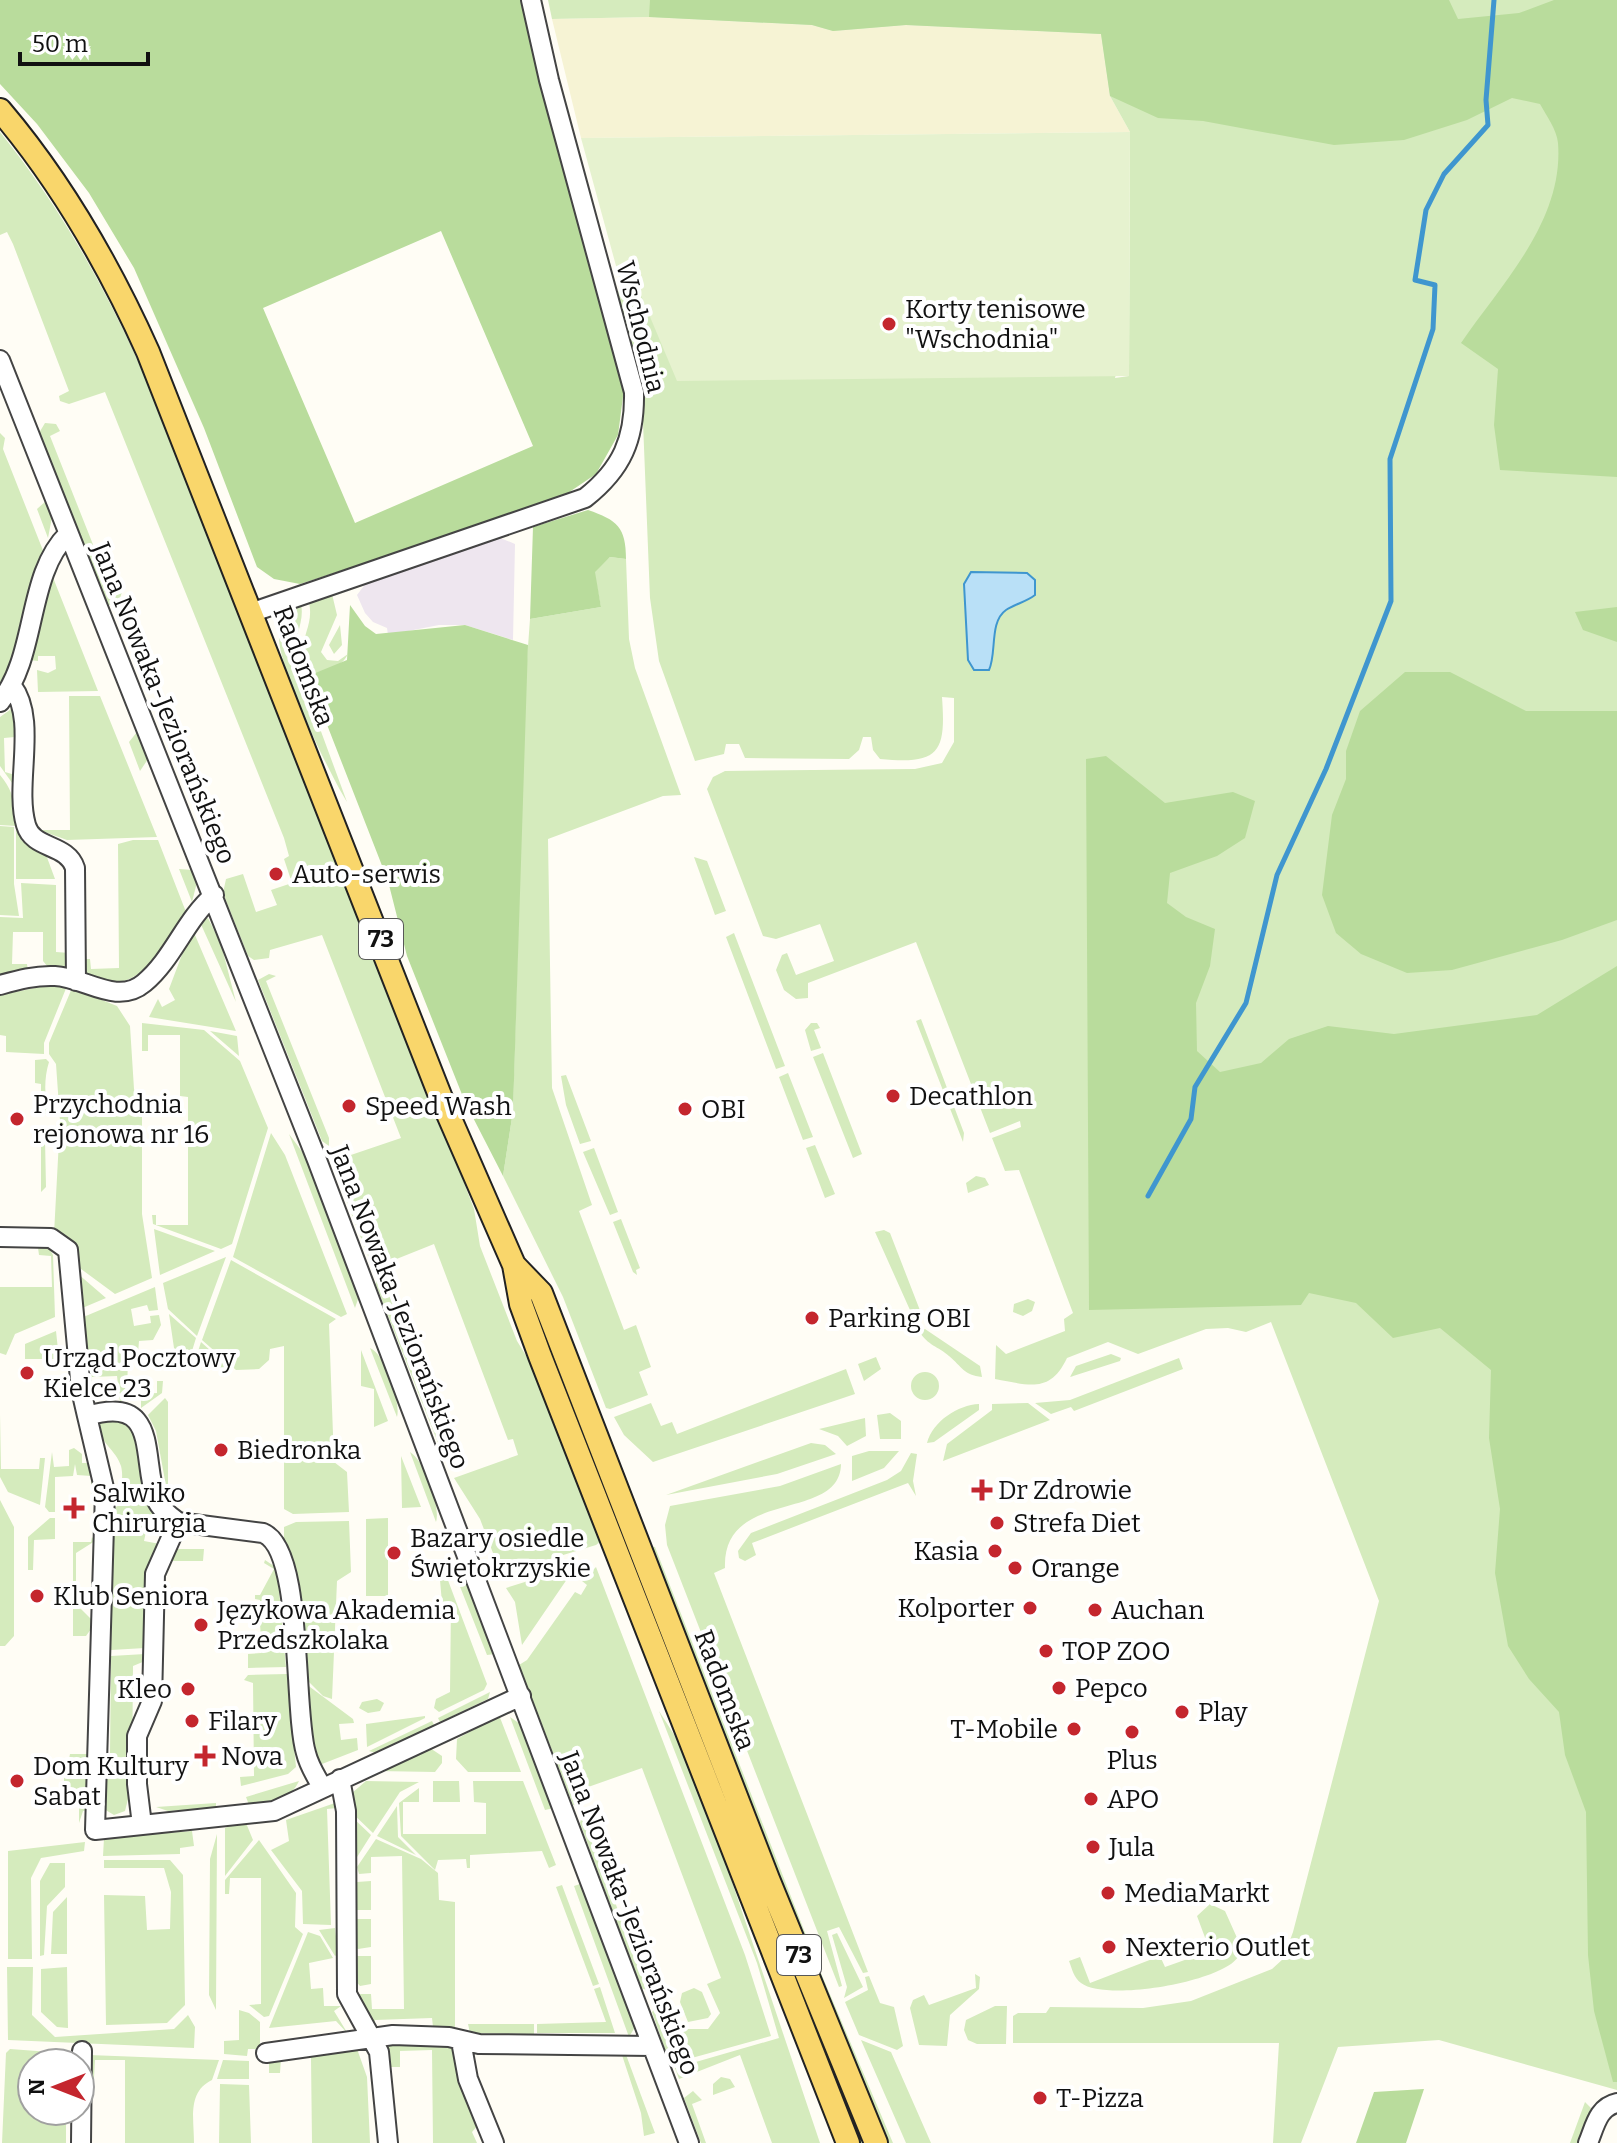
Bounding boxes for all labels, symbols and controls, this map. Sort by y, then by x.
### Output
scale bar [20,16,148,66]
text: 50 m [32,30,88,58]
street label: Wschodnia [609,258,672,396]
place label: Korty tenisowe "Wschodnia" [905,294,1086,355]
marker: Korty tenisowe "Wschodnia" [880,315,898,333]
street label: Jana Nowaka-Jeziorańskiego [84,537,242,869]
street label: Radomska [266,601,341,731]
place label: Auto-serwis [292,859,441,890]
marker: Auto-serwis [267,865,285,883]
road number: 73 [359,919,403,959]
place label: Decathlon [909,1081,1034,1112]
marker: Decathlon [884,1087,902,1105]
place label: Przychodnia rejonowa nr 16 [33,1089,209,1150]
place label: Speed Wash [365,1091,512,1122]
place label: OBI [701,1094,746,1125]
marker: Speed Wash [340,1097,358,1115]
marker: OBI [676,1100,694,1118]
marker: Przychodnia rejonowa nr 16 [8,1110,26,1128]
street label: Jana Nowaka-Jeziorańskiego [323,1140,476,1473]
place label: Parking OBI [828,1303,971,1334]
marker: Parking OBI [803,1309,821,1327]
place label: Urząd Pocztowy Kielce 23 [43,1343,236,1404]
marker: Urząd Pocztowy Kielce 23 [18,1364,36,1382]
place label: Biedronka [237,1435,361,1466]
marker: Biedronka [212,1441,230,1459]
place label: Dr Zdrowie [998,1475,1132,1506]
place label: Salwiko Chirurgia [92,1478,206,1539]
marker: Dr Zdrowie [973,1481,991,1499]
marker: Salwiko Chirurgia [63,1497,85,1519]
place label: Strefa Diet [1013,1508,1141,1539]
marker: Strefa Diet [988,1514,1006,1532]
place label: Bazary osiedle Świętokrzyskie [410,1523,591,1584]
place label: Kasia [913,1536,979,1567]
marker: Kasia [986,1542,1004,1560]
marker: Bazary osiedle Świętokrzyskie [385,1544,403,1562]
place label: Orange [1031,1553,1120,1584]
marker: Orange [1006,1559,1024,1577]
place label: Klub Seniora [53,1581,209,1612]
marker: Klub Seniora [28,1587,46,1605]
place label: Kolporter [898,1593,1015,1624]
place label: Językowa Akademia Przedszkolaka [216,1595,456,1656]
place label: Auchan [1111,1595,1205,1626]
marker: Kolporter [1021,1599,1039,1617]
marker: Auchan [1086,1601,1104,1619]
marker: Językowa Akademia Przedszkolaka [192,1616,210,1634]
street label: Radomska [687,1625,762,1755]
place label: TOP ZOO [1062,1636,1171,1667]
marker: TOP ZOO [1037,1642,1055,1660]
place label: Pepco [1075,1673,1148,1704]
place label: Kleo [117,1674,172,1705]
marker: Pepco [1050,1679,1068,1697]
marker: Kleo [179,1680,197,1698]
place label: Play [1198,1697,1248,1728]
marker: Play [1173,1703,1191,1721]
place label: Filary [208,1706,277,1737]
marker: Filary [183,1712,201,1730]
place label: T-Mobile [950,1714,1058,1745]
marker: T-Mobile [1065,1720,1083,1738]
marker: Plus [1123,1723,1141,1741]
place label: Nova [221,1741,283,1772]
place label: Plus [1106,1745,1158,1776]
street label: Jana Nowaka-Jeziorańskiego [553,1746,706,2079]
marker: Nova [196,1747,214,1765]
place label: Dom Kultury Sabat [33,1751,189,1812]
marker: Dom Kultury Sabat [8,1772,26,1790]
place label: APO [1107,1784,1159,1815]
marker: APO [1082,1790,1100,1808]
place label: Jula [1108,1832,1155,1863]
marker: Jula [1084,1838,1102,1856]
place label: MediaMarkt [1124,1878,1270,1909]
marker: MediaMarkt [1099,1884,1117,1902]
place label: Nexterio Outlet [1125,1932,1311,1963]
road number: 73 [777,1935,821,1975]
marker: Nexterio Outlet [1100,1938,1118,1956]
north arrow [16,2047,96,2127]
text: N [23,2078,50,2095]
place label: T-Pizza [1056,2083,1144,2114]
marker: T-Pizza [1031,2089,1049,2107]

